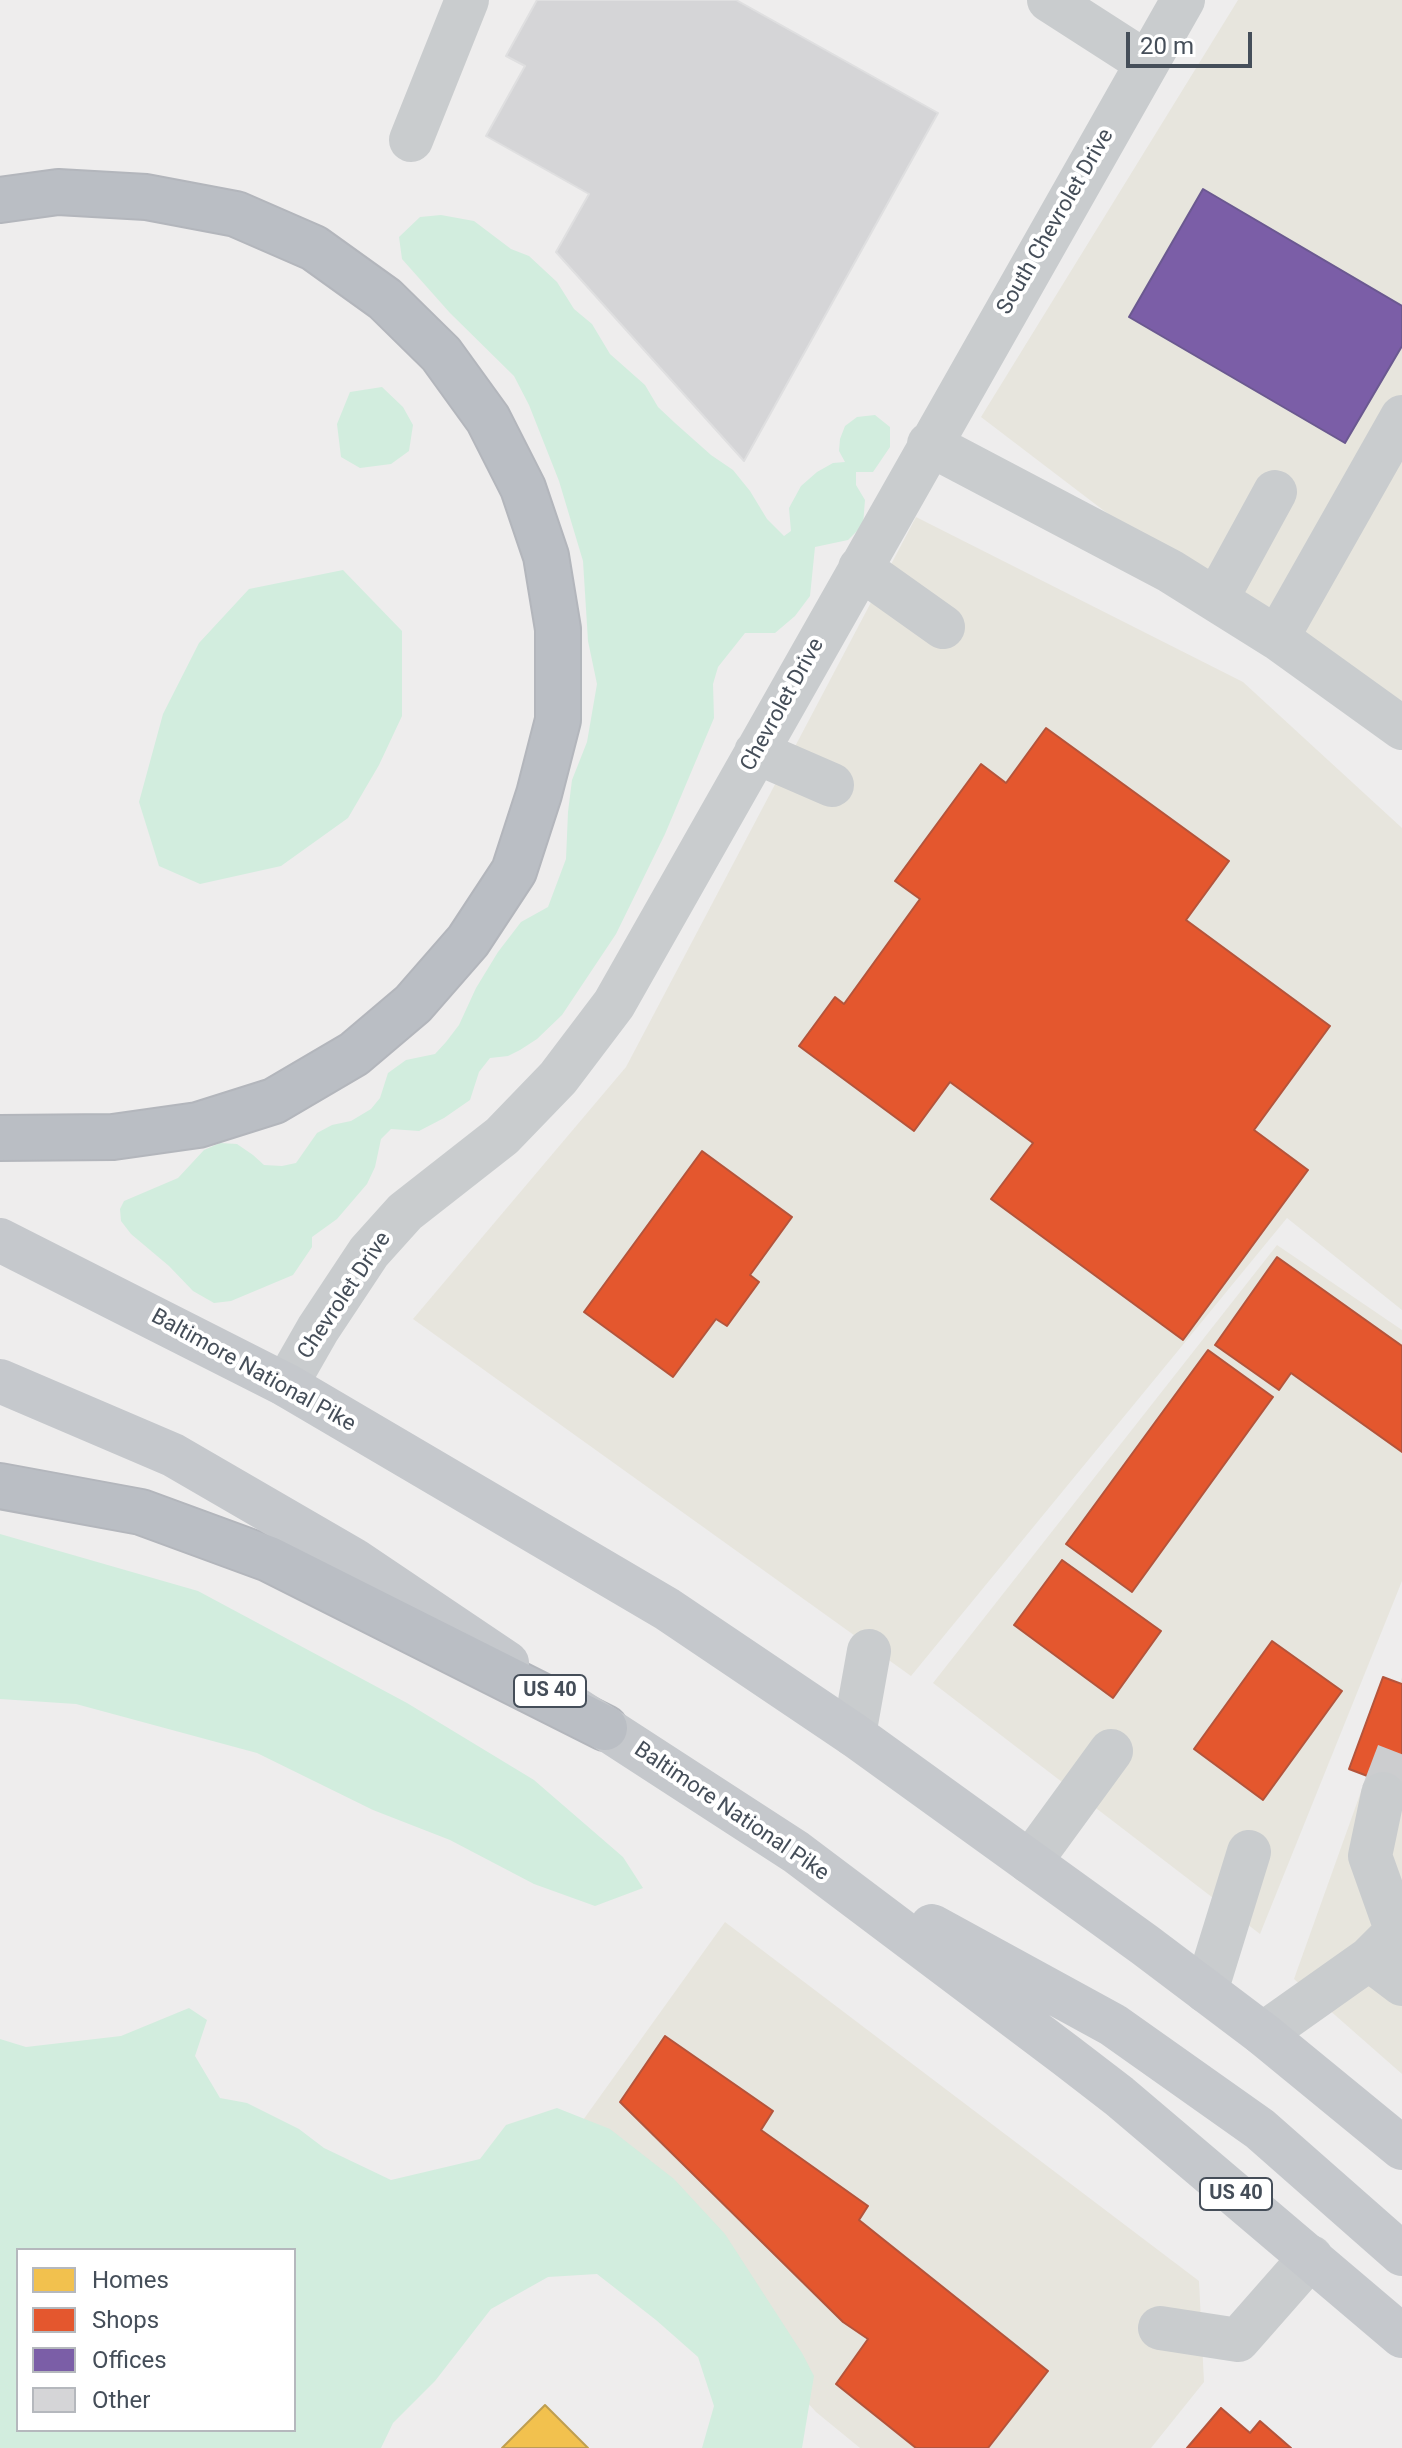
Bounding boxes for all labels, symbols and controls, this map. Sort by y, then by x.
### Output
scale bar [1130,16,1256,66]
text: 20 m [1140,32,1194,60]
street label: South Chevrolet Drive [992,124,1120,320]
street label: Chevrolet Drive [736,634,830,776]
street label: Chevrolet Drive [293,1227,397,1365]
street label: Baltimore National Pike [146,1304,360,1438]
road number: US 40 [514,1675,586,1707]
street label: Baltimore National Pike [629,1737,833,1887]
road number: US 40 [1200,2178,1272,2210]
legend [16,2248,296,2432]
text: Homes [92,2266,169,2294]
text: Shops [92,2306,159,2334]
text: Offices [92,2346,167,2374]
text: Other [92,2386,150,2414]

